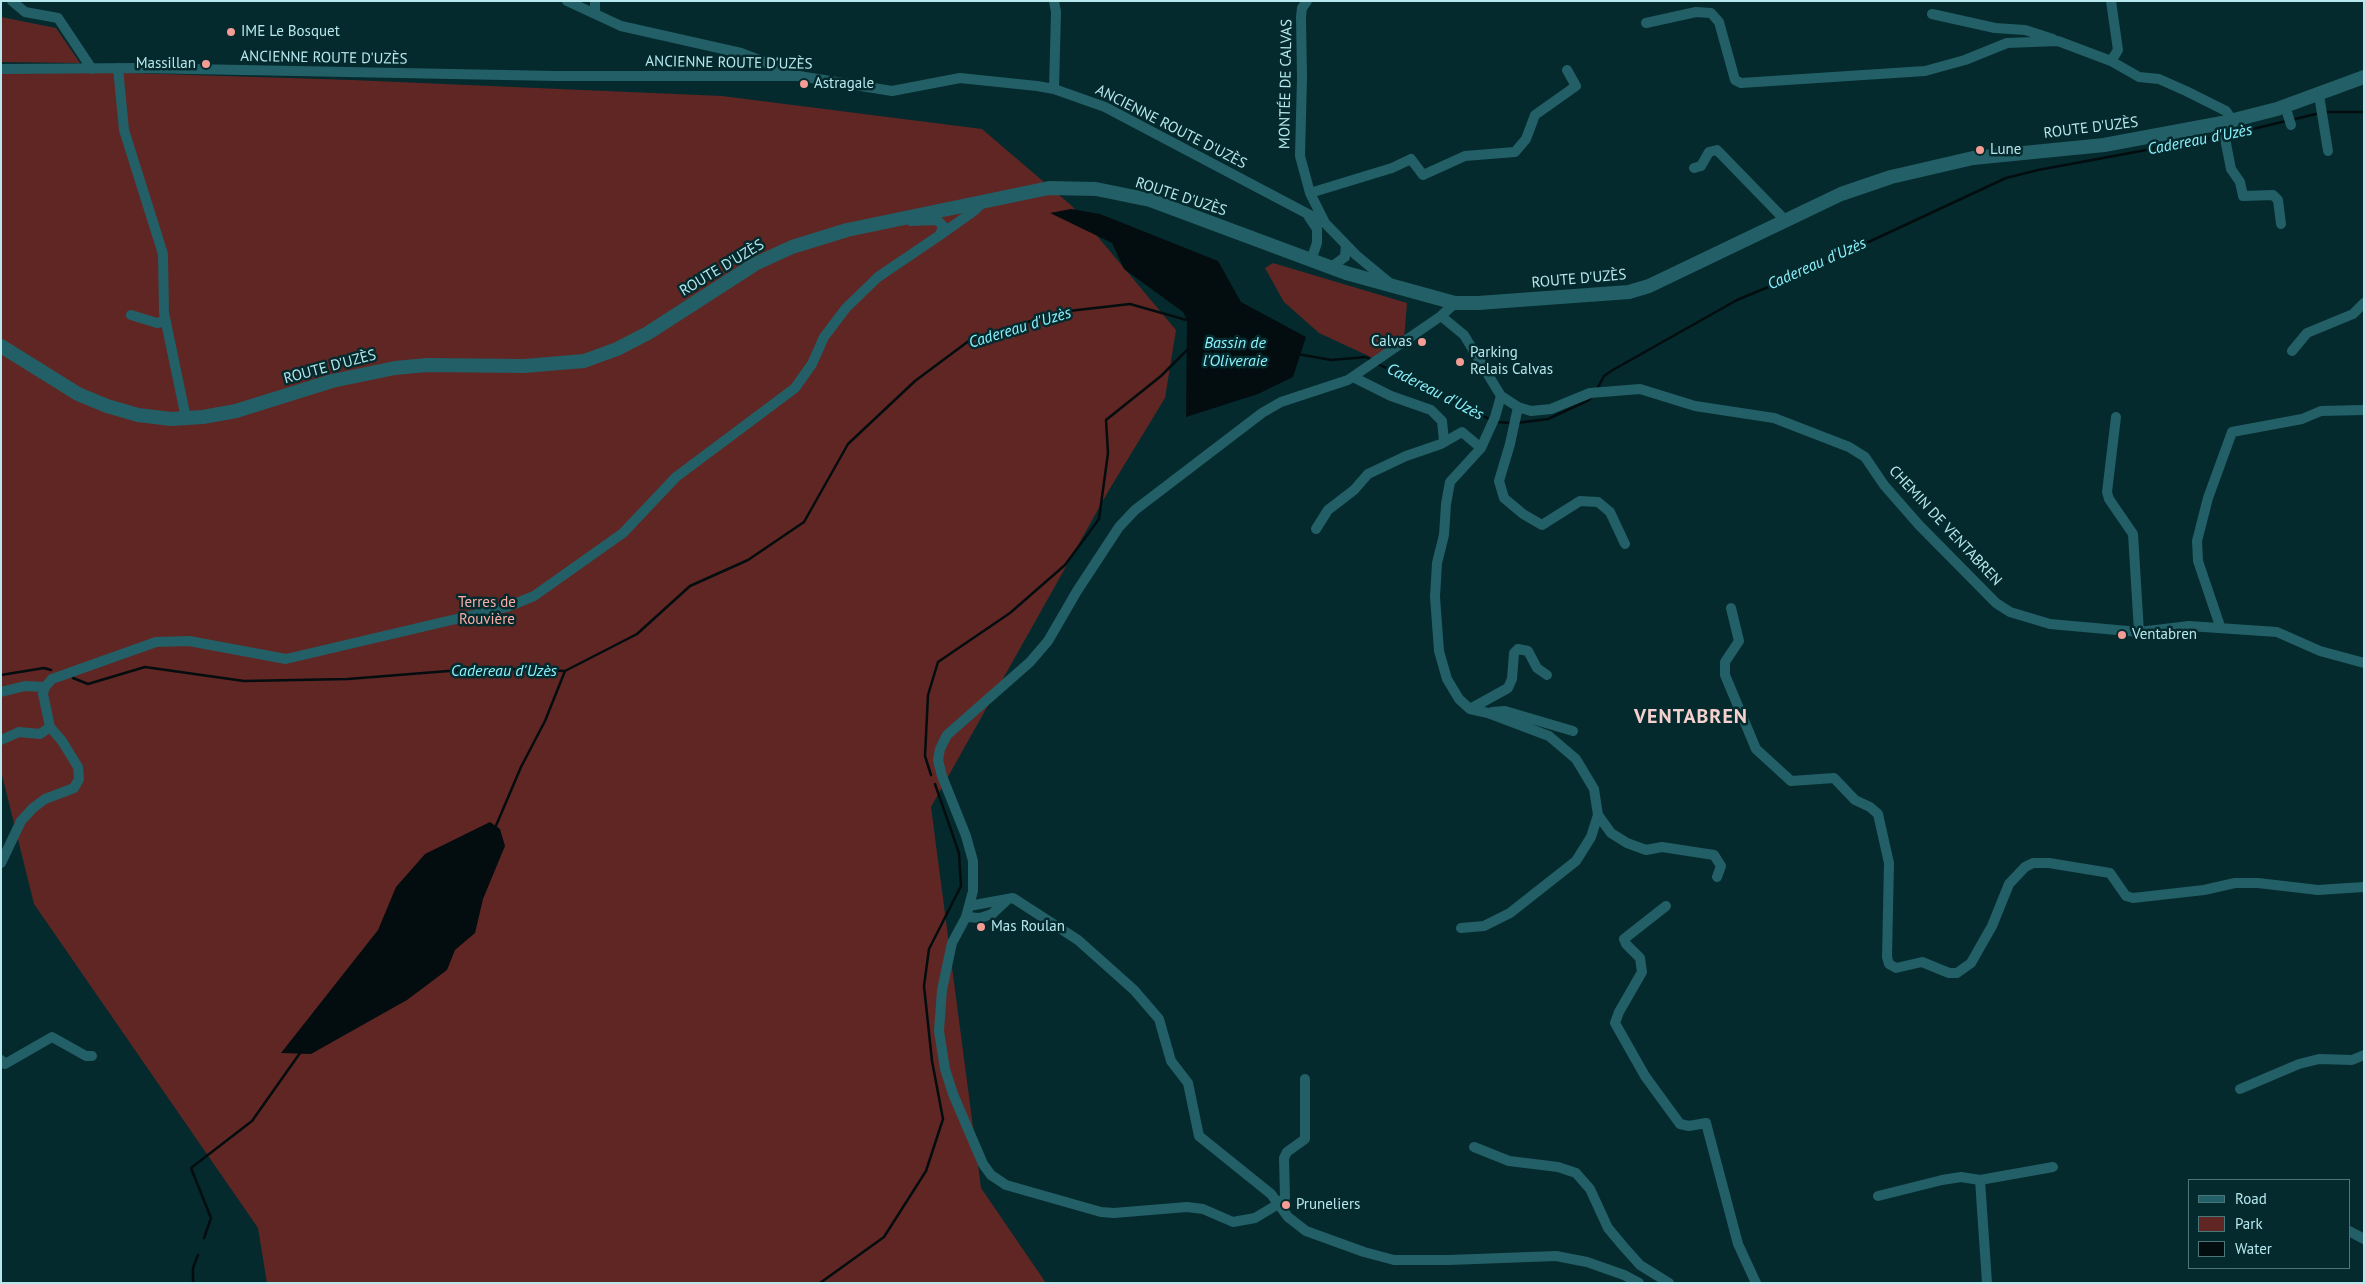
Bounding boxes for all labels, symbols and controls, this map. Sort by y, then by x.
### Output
street label: MONTÉE DE CALVAS [1276,19,1296,149]
place label: IME Le Bosquet [241,23,340,41]
marker: IME Le Bosquet [225,26,237,38]
street label: ANCIENNE ROUTE D'UZÈS [240,48,408,68]
street label: ANCIENNE ROUTE D'UZÈS [645,53,813,73]
place label: Massillan [136,55,196,73]
marker: Massillan [200,58,212,70]
place label: Astragale [814,75,874,93]
marker: Astragale [798,78,810,90]
street label: ANCIENNE ROUTE D'UZÈS [1092,81,1250,173]
street label: ROUTE D'UZÈS [2043,113,2139,143]
water label: Cadereau d'Uzès [2146,120,2254,160]
place label: Lune [1990,141,2021,159]
marker: Lune [1974,144,1986,156]
street label: ROUTE D'UZÈS [1133,174,1229,220]
water label: Cadereau d'Uzès [1765,234,1869,294]
street label: ROUTE D'UZÈS [677,236,767,300]
street label: ROUTE D'UZÈS [1531,266,1627,292]
water label: Cadereau d'Uzès [967,303,1073,353]
water label: Bassin de l'Oliveraie [1203,333,1267,371]
place label: Calvas [1371,333,1412,351]
marker: Calvas [1416,336,1428,348]
place label: Parking Relais Calvas [1470,344,1553,379]
street label: ROUTE D'UZÈS [282,346,378,388]
marker: Parking Relais Calvas [1454,356,1466,368]
water label: Cadereau d'Uzès [1383,359,1487,425]
street label: CHEMIN DE VENTABREN [1885,462,2005,590]
park label: Terres de Rouvière [458,594,516,629]
place label: Ventabren [2132,626,2197,644]
marker: Ventabren [2116,629,2128,641]
water label: Cadereau d'Uzès [451,661,557,681]
district label: VENTABREN [1633,705,1749,729]
place label: Mas Roulan [991,918,1065,936]
marker: Mas Roulan [975,921,987,933]
legend [2188,1179,2350,1269]
text: Road [2235,1189,2267,1208]
place label: Pruneliers [1296,1196,1360,1214]
marker: Pruneliers [1280,1199,1292,1211]
text: Park [2235,1214,2263,1233]
text: Water [2235,1239,2272,1258]

